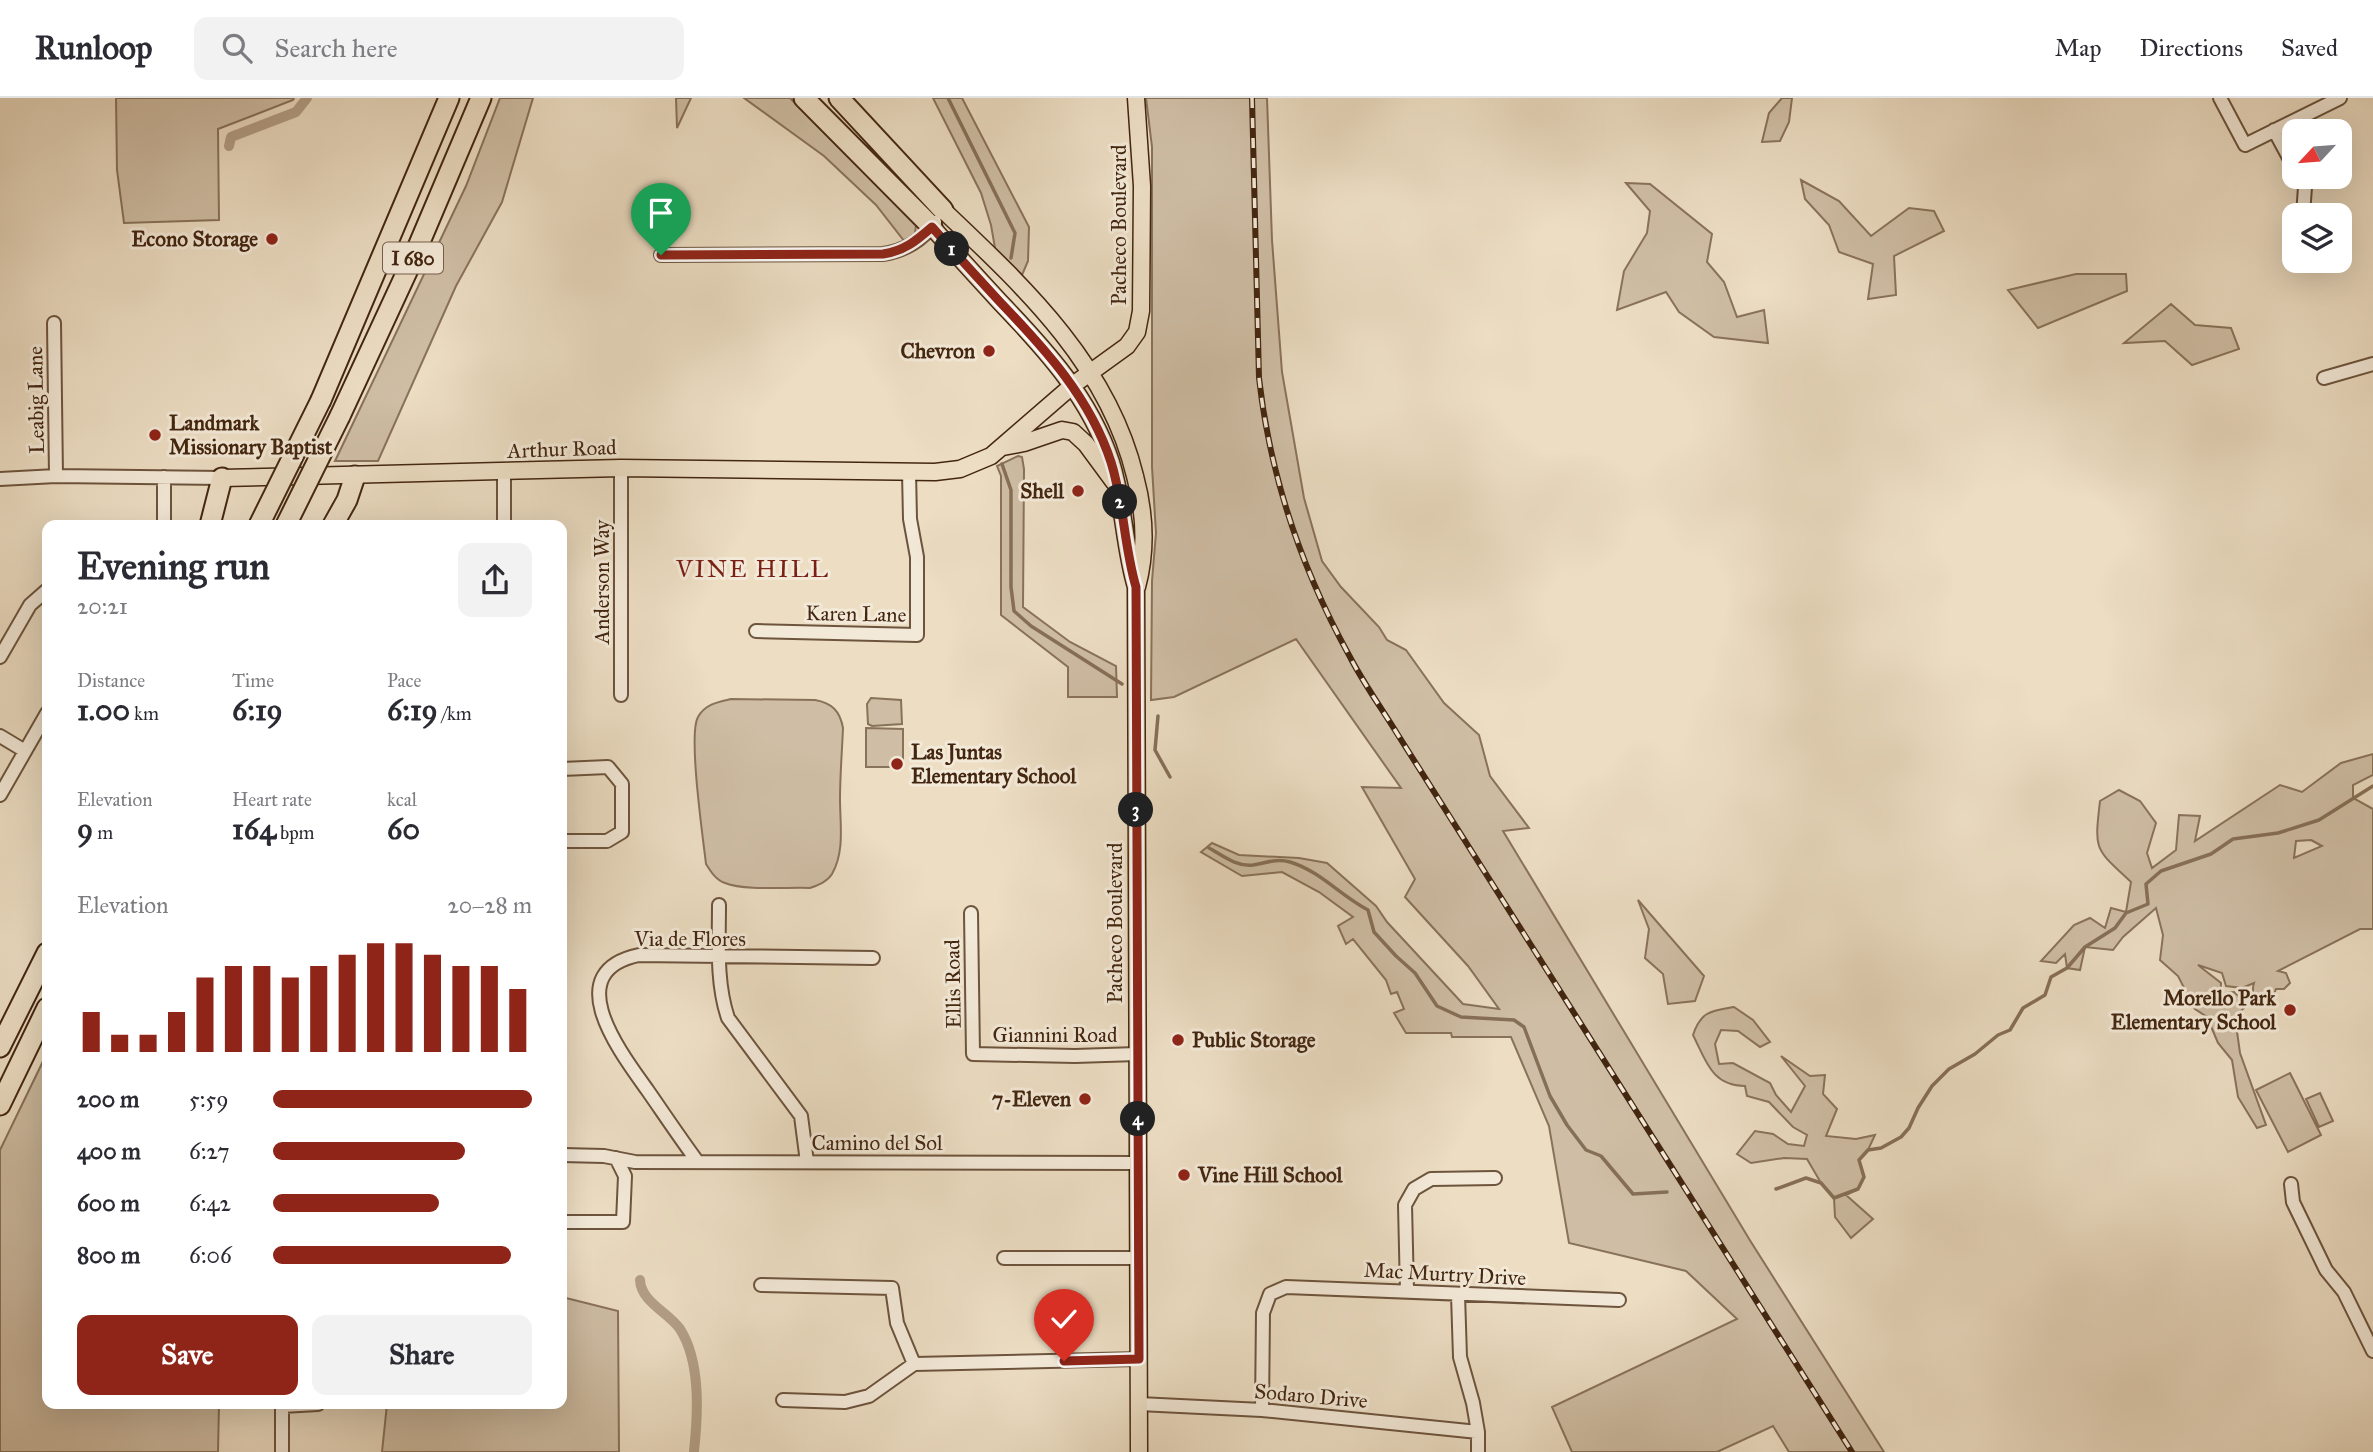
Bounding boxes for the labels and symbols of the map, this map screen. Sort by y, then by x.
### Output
north arrow [2282,119,2352,189]
street label: Pacheco Boulevard [1106,144,1132,306]
pin [631,183,691,255]
place label: Econo Storage [131,226,258,252]
marker: Econo Storage [264,231,280,247]
pin: 1 [934,232,970,266]
road number: I 680 [383,242,443,274]
place label: Chevron [900,338,976,364]
marker: Chevron [981,343,997,359]
street label: Leabig Lane [22,346,50,454]
place label: Landmark Missionary Baptist [169,410,333,460]
marker: Landmark Missionary Baptist [147,427,163,443]
street label: Arthur Road [506,434,618,464]
place label: Shell [1020,478,1065,504]
marker: Shell [1070,483,1086,499]
pin: 2 [1102,484,1138,520]
street label: Anderson Way [589,519,615,645]
district label: VINE HILL [675,554,830,584]
street label: Karen Lane [805,600,907,628]
place label: Las Juntas Elementary School [911,739,1077,789]
marker: Las Juntas Elementary School [889,756,905,772]
pin: 3 [1118,792,1154,828]
street label: Pacheco Boulevard [1102,842,1128,1004]
street label: Via de Flores [633,926,746,952]
street label: Ellis Road [939,939,967,1029]
place label: Morello Park Elementary School [2111,985,2277,1035]
marker: Morello Park Elementary School [2282,1002,2298,1018]
street label: Giannini Road [993,1022,1118,1048]
place label: Public Storage [1192,1027,1316,1053]
marker: Public Storage [1170,1032,1186,1048]
place label: 7-Eleven [992,1086,1072,1112]
marker: 7-Eleven [1077,1091,1093,1107]
pin: 4 [1120,1102,1156,1136]
street label: Camino del Sol [811,1130,943,1156]
place label: Vine Hill School [1197,1162,1344,1188]
marker: Vine Hill School [1176,1167,1192,1183]
street label: Mac Murtry Drive [1363,1257,1527,1291]
pin [1034,1289,1094,1361]
street label: Sodaro Drive [1253,1378,1369,1414]

